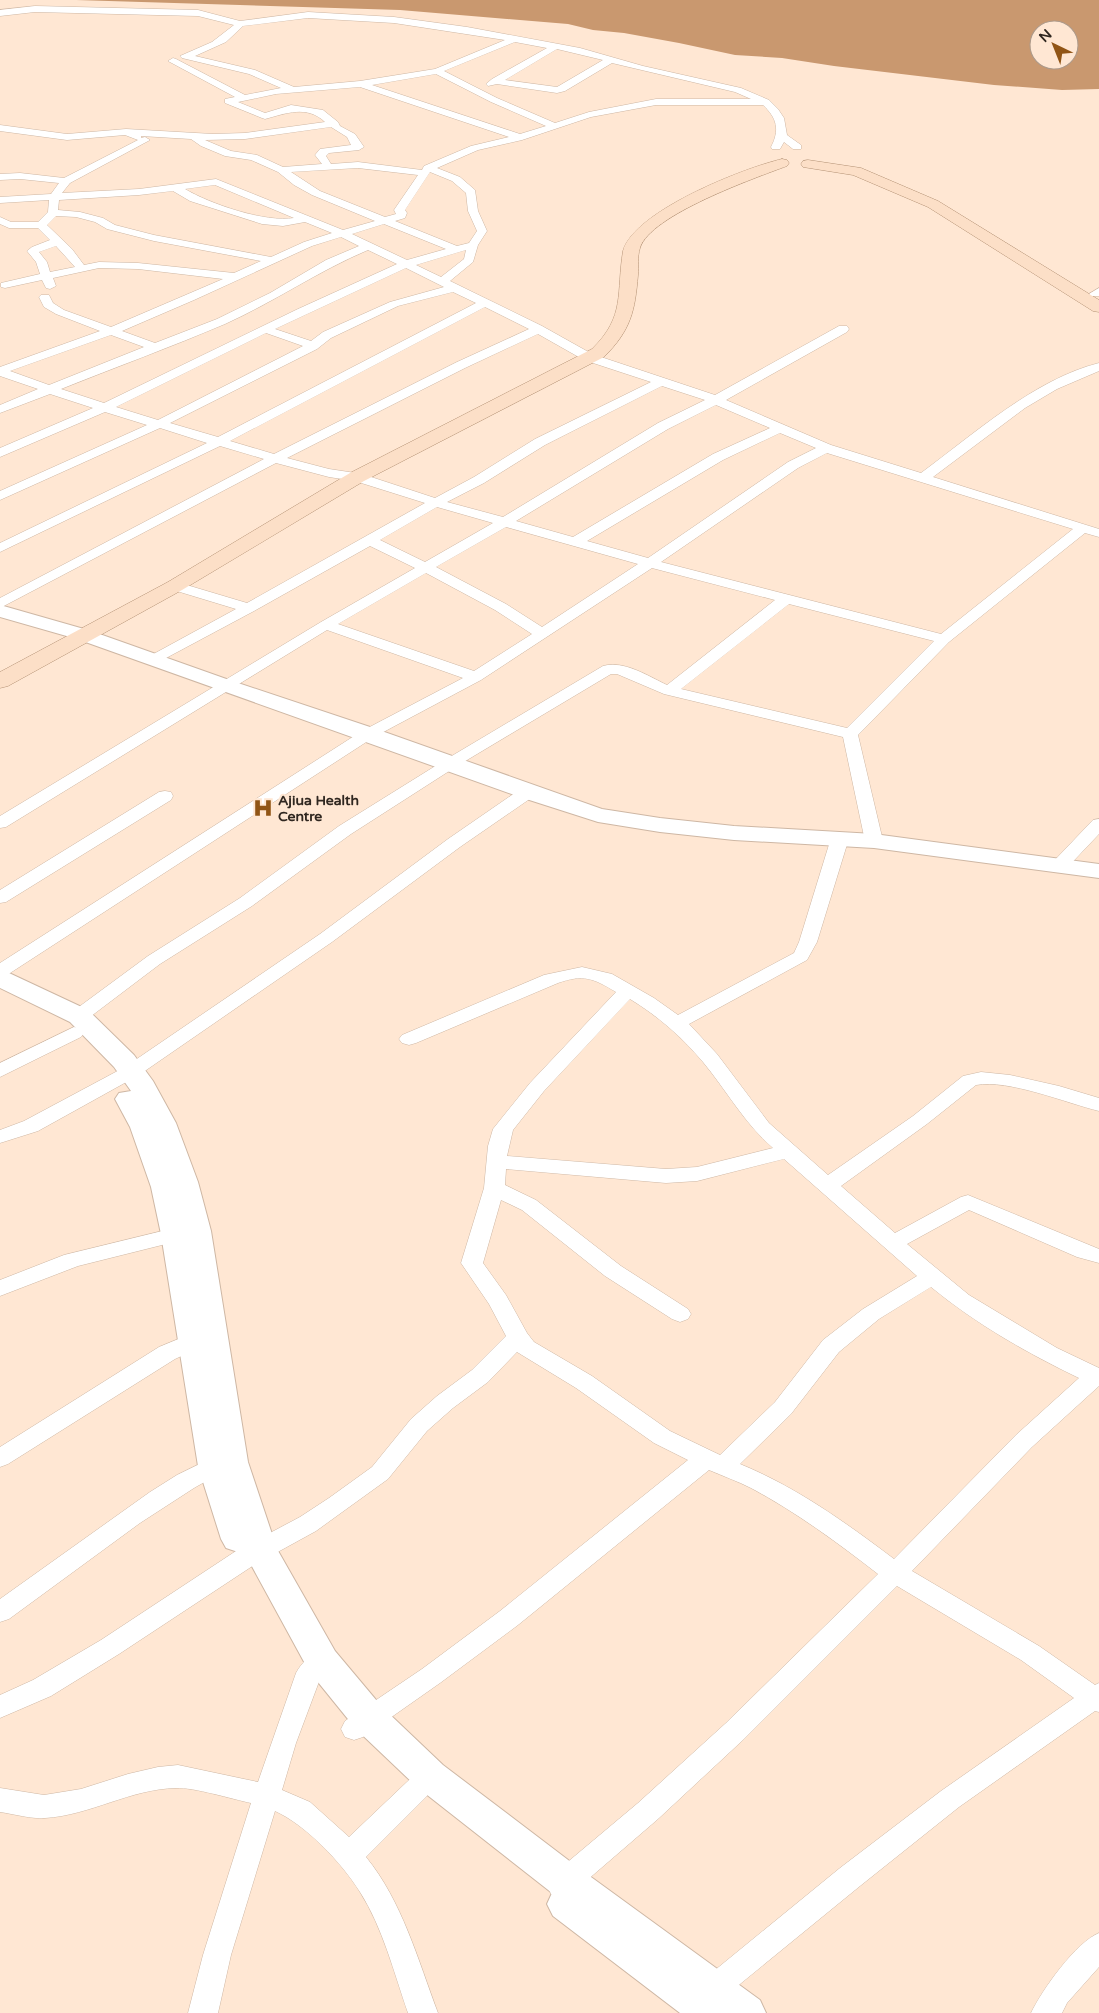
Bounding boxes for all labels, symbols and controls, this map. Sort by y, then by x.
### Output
north arrow [1029,20,1079,70]
text: N [1036,26,1055,46]
place label: Ajiua Health Centre [278,792,359,825]
hospital icon: Ajiua Health Centre [252,797,274,819]

